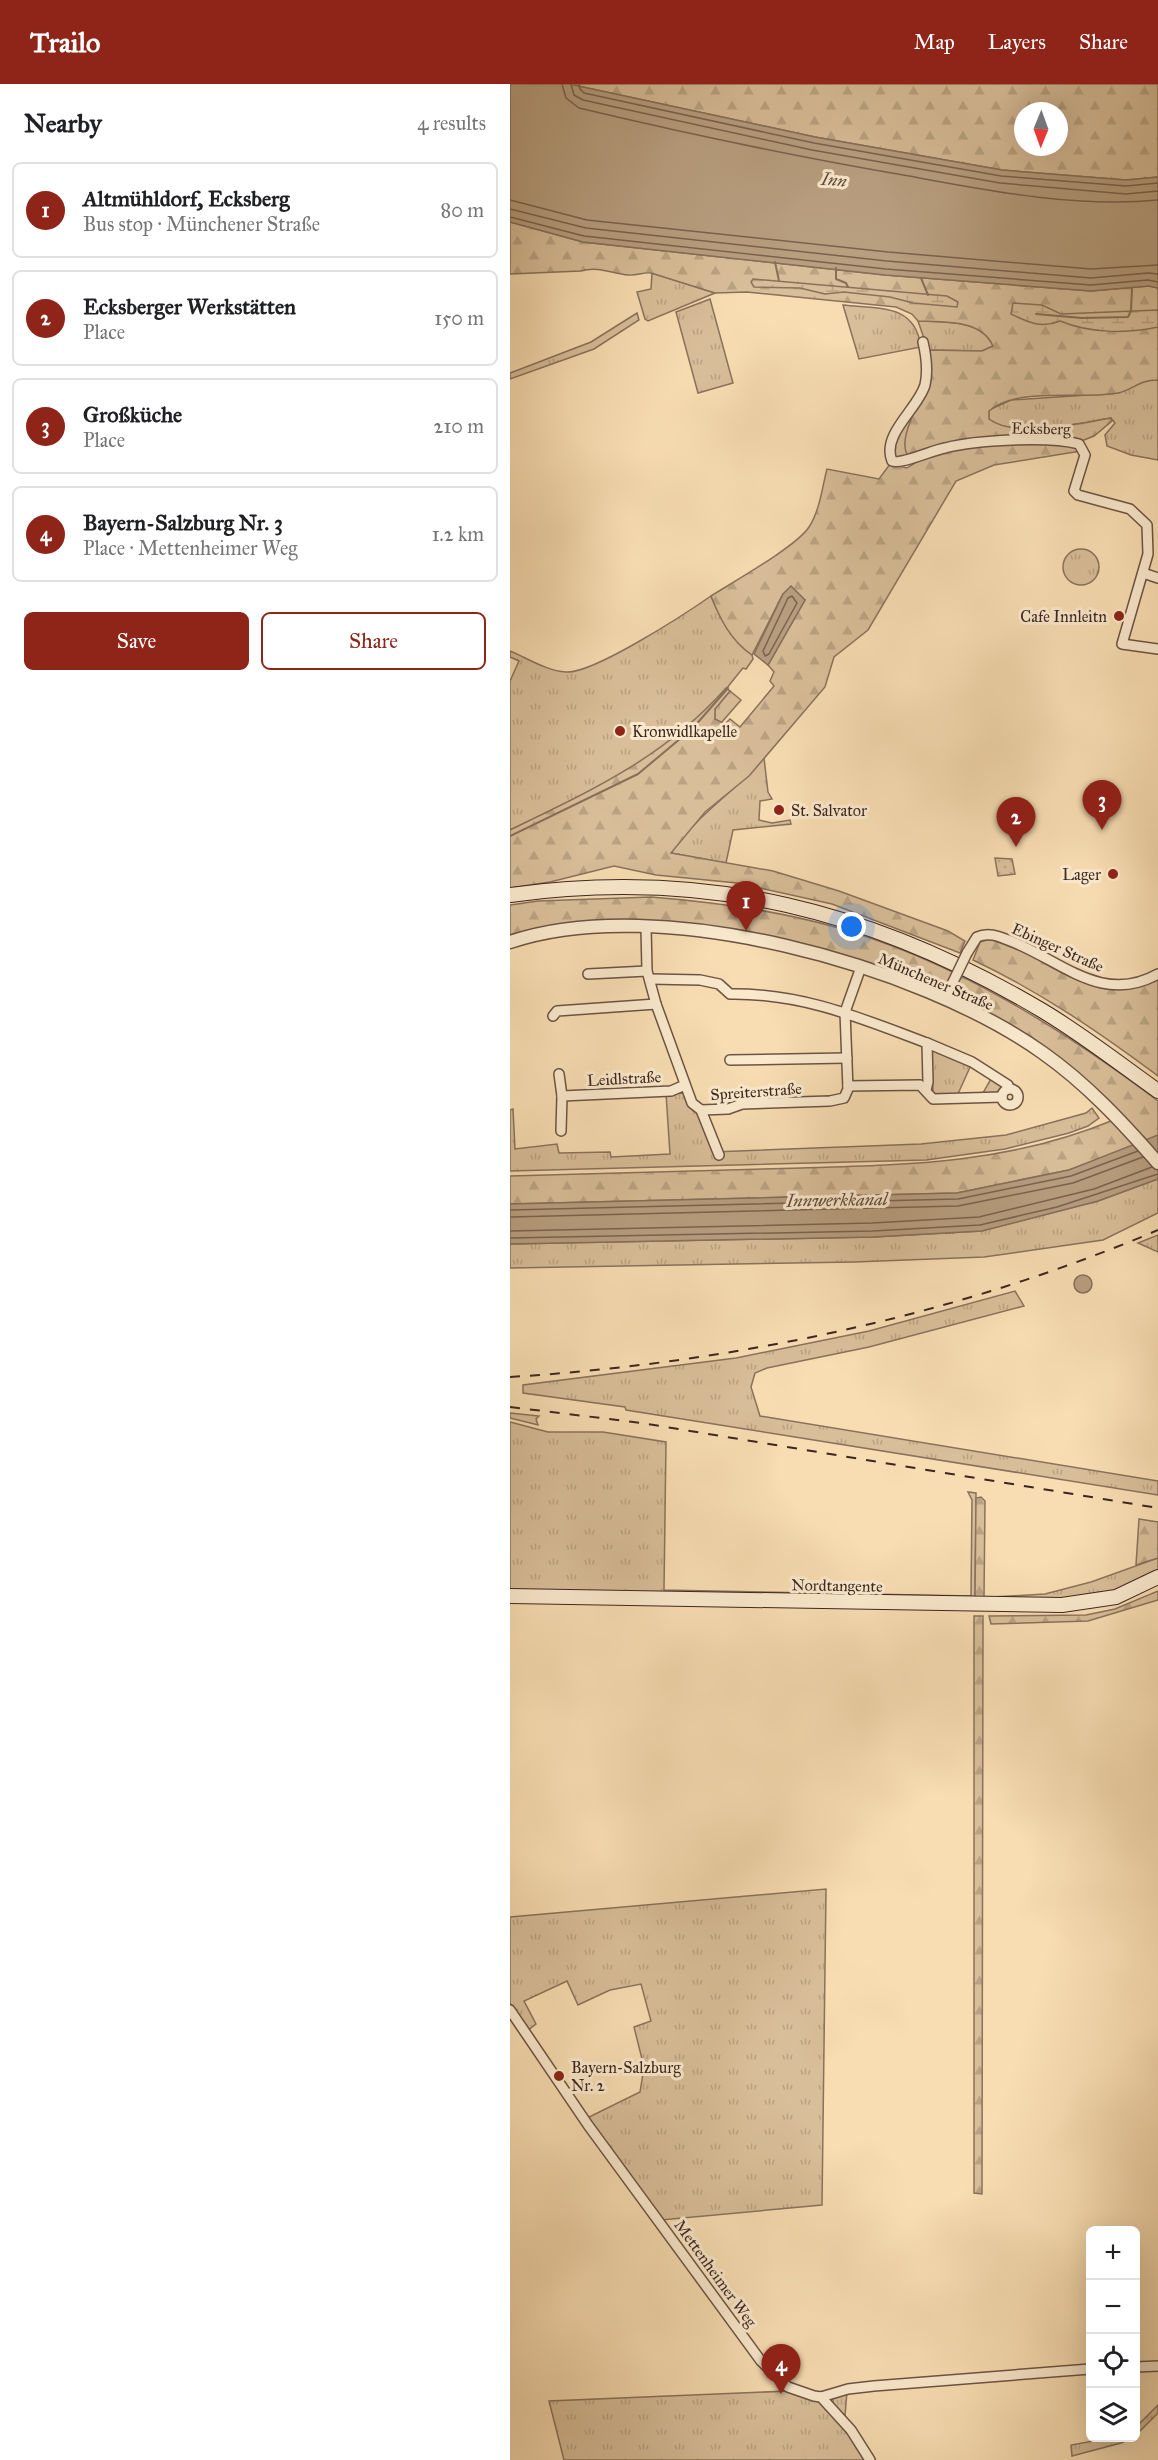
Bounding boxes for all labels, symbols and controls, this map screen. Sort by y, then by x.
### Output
text: Trailo [30,25,100,60]
text: Map [914,29,955,55]
text: Layers [988,29,1046,55]
text: Share [1079,29,1128,55]
north arrow [1014,102,1068,156]
text: Nearby [24,107,102,139]
text: 4 results [417,111,486,135]
water label: Inn [819,168,848,192]
text: Altmühldorf, Ecksberg [83,185,290,212]
text: 1 [42,198,49,222]
text: 80 m [441,198,484,222]
text: Bus stop · Münchener Straße [83,212,320,236]
text: Ecksberger Werkstätten [83,293,296,320]
text: 2 [41,306,50,330]
text: 150 m [434,306,484,330]
text: Place [83,320,125,344]
text: Großküche [83,401,182,428]
text: 3 [42,414,50,438]
text: 210 m [434,414,484,438]
street label: Ecksberg [1011,418,1071,440]
text: Place [83,428,125,452]
text: Bayern-Salzburg Nr. 3 [83,509,283,536]
text: 4 [40,522,51,546]
text: 1.2 km [432,522,484,546]
text: Place · Mettenheimer Weg [83,536,298,560]
place label: Cafe Innleitn [1020,607,1107,626]
marker: Cafe Innleitn [1112,609,1126,623]
button: Save [24,612,249,670]
button: Share [261,612,486,670]
place label: Kronwidlkapelle [632,722,738,741]
marker: Kronwidlkapelle [613,724,627,738]
pin: 3 [1082,780,1122,830]
pin: 2 [996,798,1036,847]
place label: St. Salvator [791,801,867,820]
marker: St. Salvator [772,803,786,817]
place label: Lager [1062,865,1101,885]
marker: Lager [1106,867,1120,881]
pin: 1 [726,882,766,931]
your location [837,912,866,941]
street label: Ebinger Straße [1009,919,1107,977]
street label: Münchener Straße [875,949,996,1014]
street label: Leidlstraße [586,1067,662,1090]
street label: Spreiterstraße [710,1079,803,1104]
water label: Innwerkkanal [785,1188,890,1212]
street label: Nordtangente [791,1575,883,1597]
place label: Bayern-Salzburg Nr. 2 [571,2058,681,2095]
marker: Bayern-Salzburg Nr. 2 [552,2069,566,2083]
street label: Mettenheimer Weg [670,2216,761,2332]
map controls [1086,2226,1140,2442]
button: + [1086,2226,1140,2280]
button: − [1086,2280,1140,2334]
button: locate [1086,2334,1140,2388]
pin: 4 [762,2344,800,2394]
button: layers [1086,2388,1140,2442]

